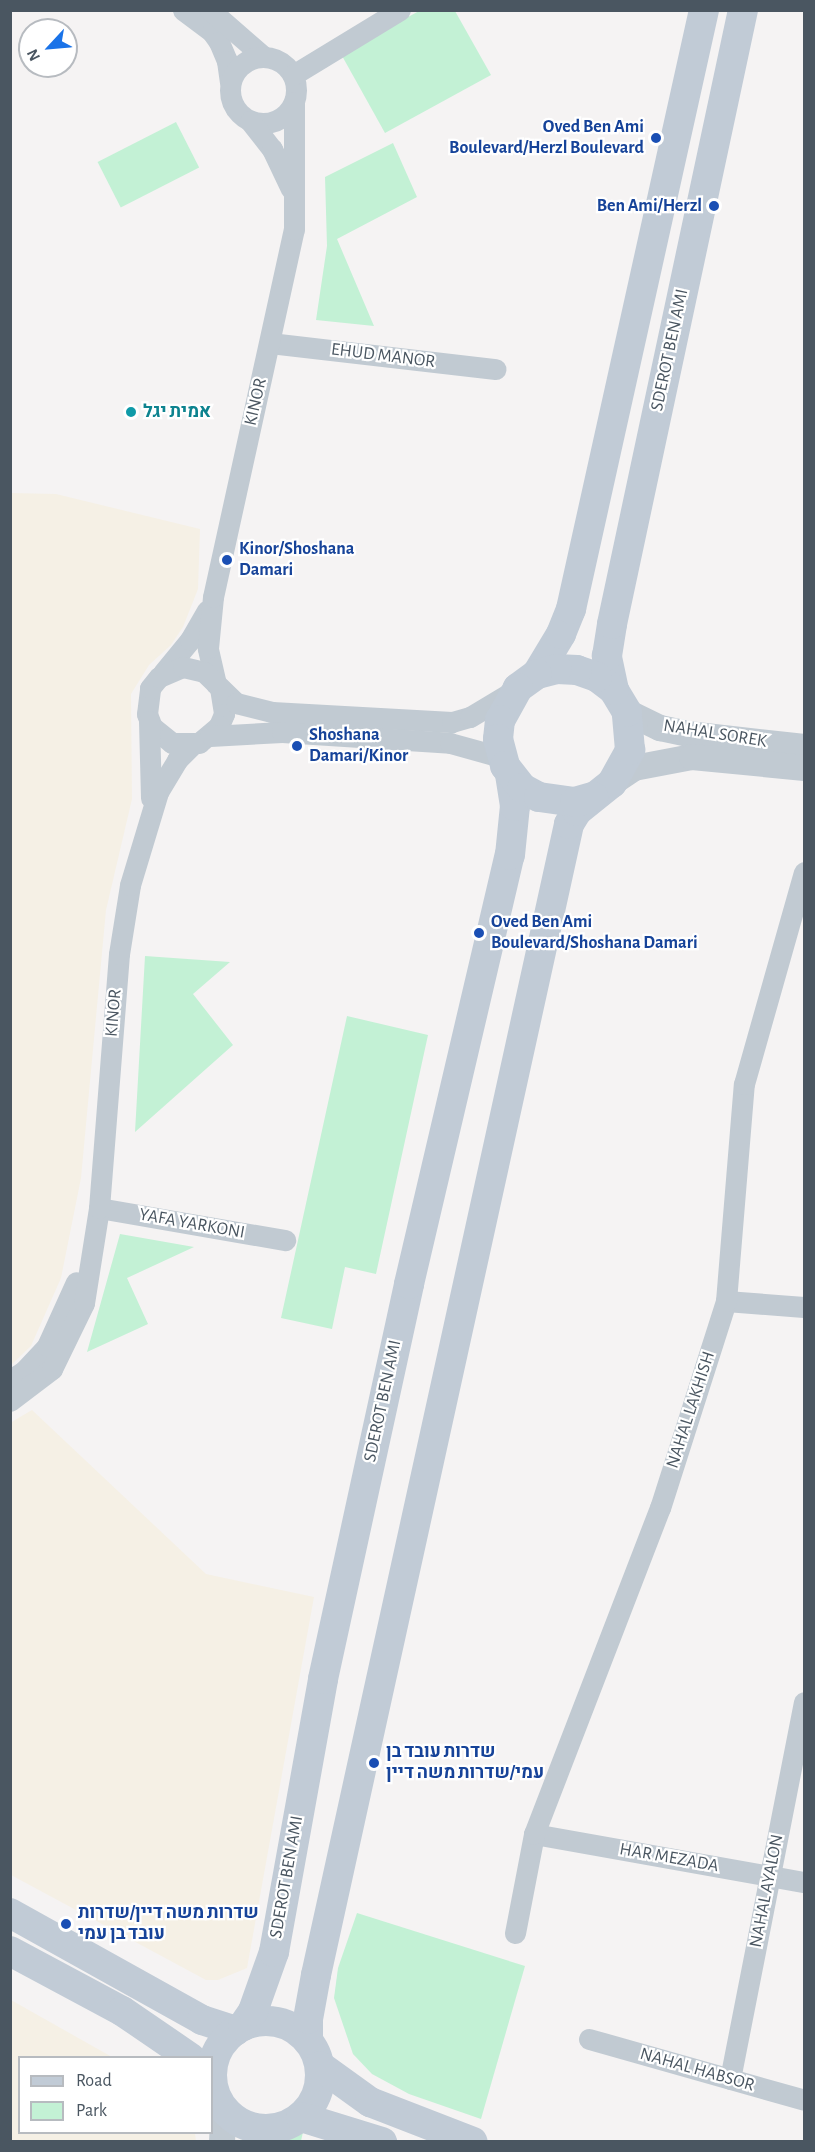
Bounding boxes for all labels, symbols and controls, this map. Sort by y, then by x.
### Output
north arrow [18,18,78,78]
text: N [24,47,43,64]
place label: Oved Ben Ami Boulevard/Herzl Boulevard [449,117,644,160]
marker: Oved Ben Ami Boulevard/Herzl Boulevard [649,131,663,145]
place label: Ben Ami/Herzl [597,195,702,217]
marker: Ben Ami/Herzl [707,199,721,213]
street label: SDEROT BEN AMI [647,287,693,413]
street label: EHUD MANOR [330,339,436,373]
street label: KINOR [240,376,272,428]
place label: אמית יגל [143,401,211,423]
marker: אמית יגל [124,405,138,419]
place label: Kinor/Shoshana Damari [239,539,354,582]
marker: Kinor/Shoshana Damari [220,553,234,567]
street label: NAHAL SOREK [662,715,768,753]
place label: Shoshana Damari/Kinor [309,725,408,768]
marker: Shoshana Damari/Kinor [290,739,304,753]
place label: Oved Ben Ami Boulevard/Shoshana Damari [491,912,698,954]
marker: Oved Ben Ami Boulevard/Shoshana Damari [472,926,486,940]
street label: KINOR [101,988,127,1038]
street label: YAFA YARKONI [138,1204,246,1244]
street label: SDEROT BEN AMI [360,1338,406,1464]
street label: NAHAL LAKHISH [662,1349,720,1471]
place label: שדרות עובד בן עמי/שדרות משה דיין [386,1742,544,1784]
marker: שדרות עובד בן עמי/שדרות משה דיין [367,1756,381,1770]
street label: SDEROT BEN AMI [266,1814,308,1940]
street label: NAHAL AYALON [745,1832,789,1950]
street label: HAR MEZADA [618,1839,720,1877]
place label: שדרות משה דיין/שדרות עובד בן עמי [78,1903,259,1946]
marker: שדרות משה דיין/שדרות עובד בן עמי [59,1917,73,1931]
street label: NAHAL HABSOR [637,2043,757,2097]
legend [18,2056,213,2134]
text: Road [76,2072,112,2090]
text: Park [76,2102,107,2120]

